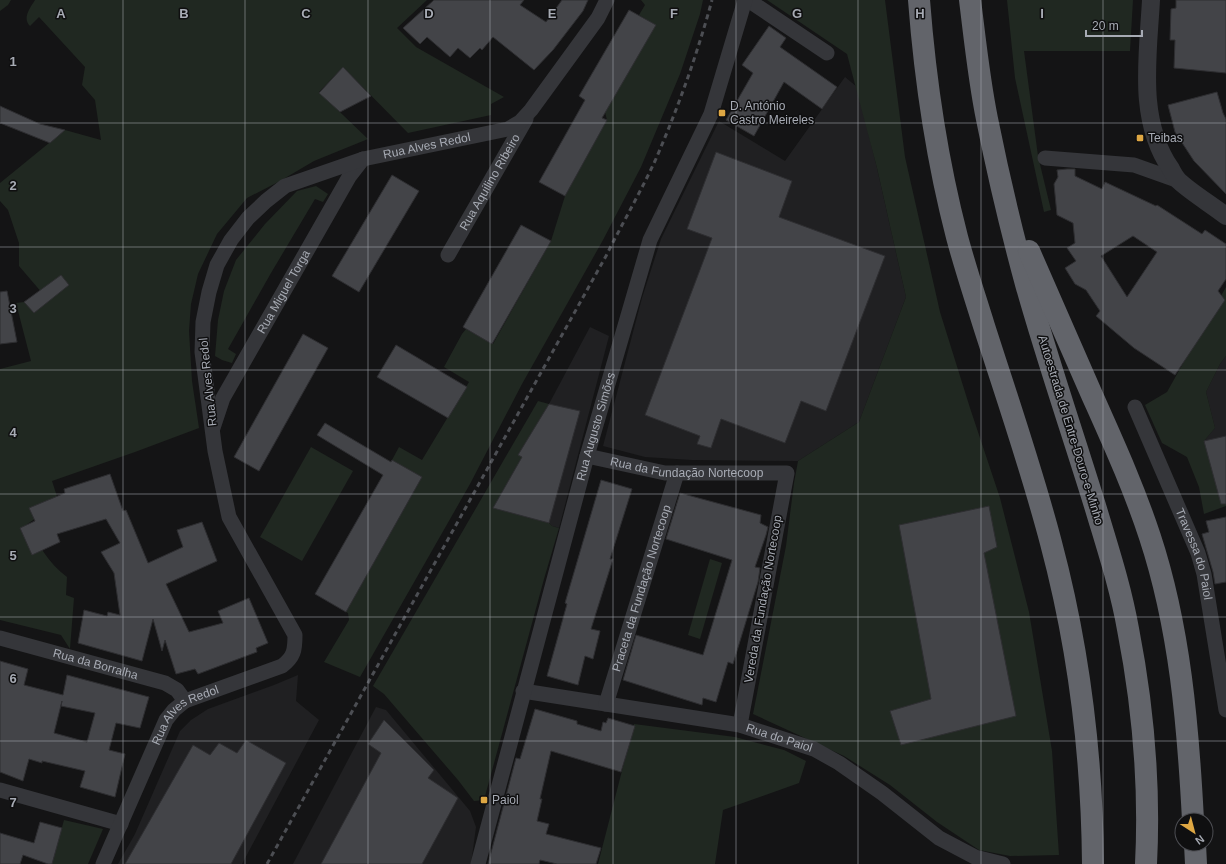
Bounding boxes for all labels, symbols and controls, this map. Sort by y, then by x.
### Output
text: A [56,6,66,21]
text: B [179,6,189,21]
text: C [301,6,311,21]
text: D [424,6,434,21]
text: E [548,6,557,21]
text: F [670,6,678,21]
text: G [792,6,802,21]
text: H [915,6,925,21]
text: I [1040,6,1044,21]
scale bar [1086,12,1142,38]
text: 20 m [1092,19,1119,33]
text: 1 [9,54,17,69]
place label: D. António Castro Meireles [730,99,814,127]
marker: D. António Castro Meireles [717,108,727,118]
street label: Rua Alves Redol [382,130,472,162]
street label: Rua Aquilino Ribeiro [457,131,523,233]
place label: Teibas [1148,131,1183,145]
marker: Teibas [1135,133,1145,143]
text: 2 [9,178,17,193]
street label: Rua Miguel Torga [254,247,313,336]
text: 3 [9,301,17,316]
street label: Autoestrada de Entre-Douro-e-Minho [1035,334,1107,527]
street label: Rua Alves Redol [196,337,220,427]
street label: Rua Augusto Simões [574,371,618,482]
text: 4 [9,425,17,440]
street label: Rua da Fundação Nortecoop [609,454,764,480]
street label: Praceta da Fundação Nortecoop [609,503,674,673]
street label: Travessa do Paiol [1173,506,1215,601]
street label: Vereda da Fundação Nortecoop [741,514,785,684]
text: 5 [9,548,17,563]
street label: Rua da Borralha [51,646,140,682]
text: 6 [9,671,17,686]
street label: Rua Alves Redol [149,682,221,747]
street label: Rua do Paiol [744,720,814,755]
place label: Paiol [492,793,519,807]
text: 7 [9,795,17,810]
marker: Paiol [479,795,489,805]
north arrow [1174,812,1214,852]
text: N [1193,833,1207,847]

